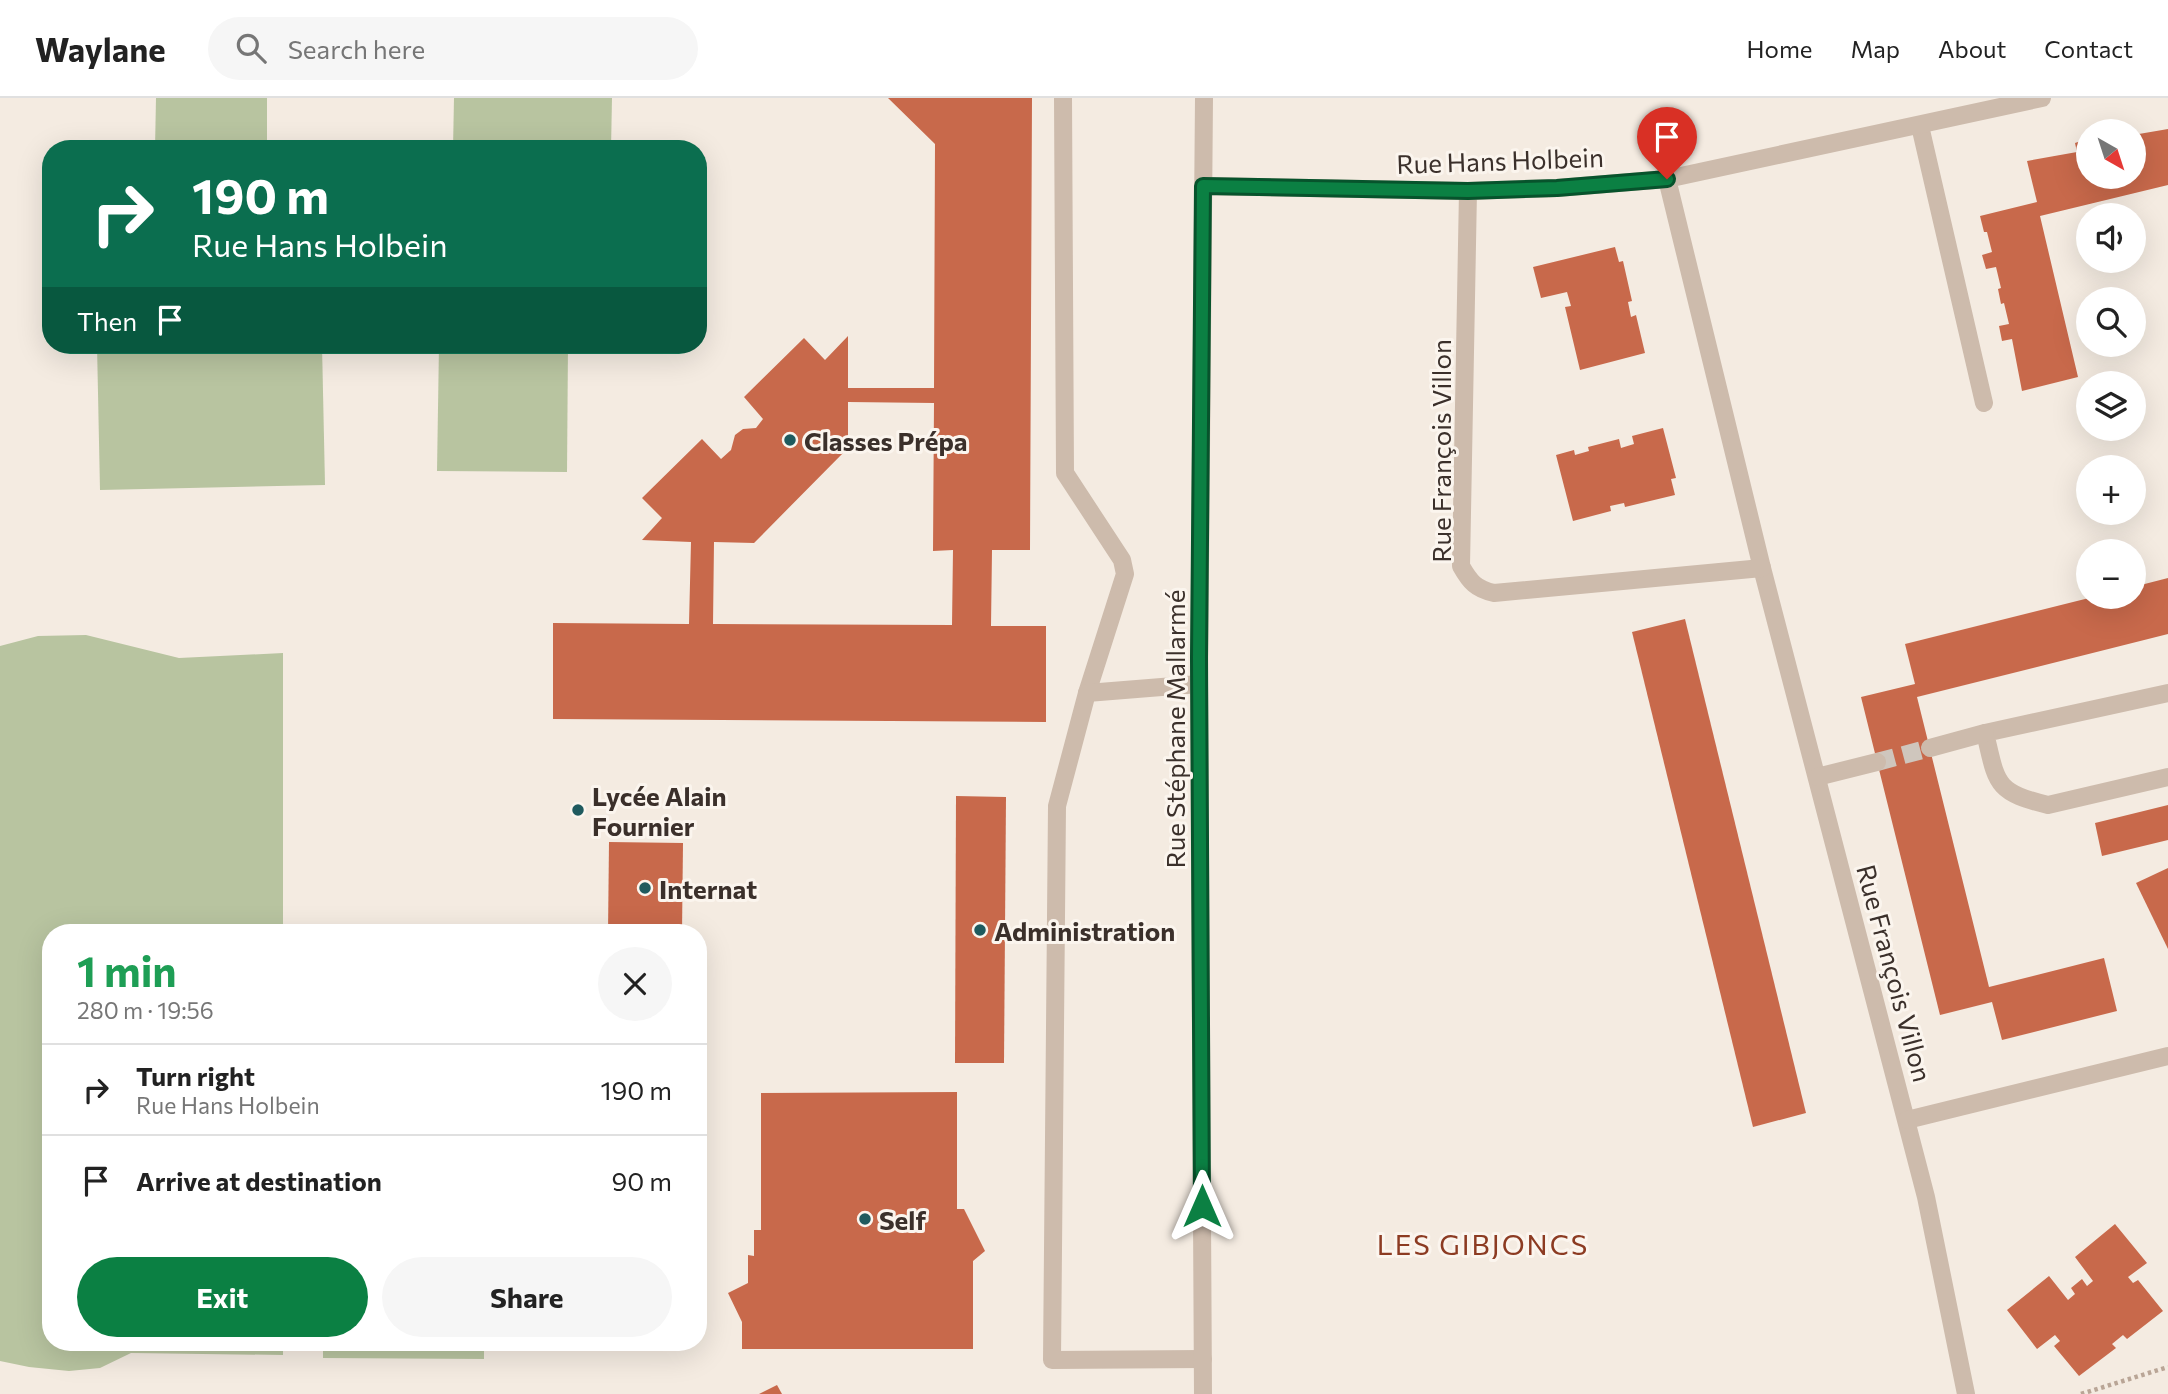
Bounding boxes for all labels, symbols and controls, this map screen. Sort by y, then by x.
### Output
search box [208,17,698,80]
text: Waylane [35,28,166,69]
icon: search [232,29,270,67]
text: Search here [288,33,425,64]
text: Home [1747,34,1813,63]
text: Map [1851,34,1900,63]
text: About [1938,34,2006,63]
text: Contact [2044,34,2133,63]
pin [1637,107,1697,179]
icon: arrive [1648,118,1686,156]
north arrow [2076,119,2146,189]
map controls [2076,119,2146,609]
street label: Rue Hans Holbein [1396,141,1604,179]
text: 190 m [192,164,329,224]
icon: right [77,168,168,259]
button: sound [2076,203,2146,273]
text: Rue Hans Holbein [192,224,448,264]
button: search [2076,287,2146,357]
icon: arrive [151,301,189,339]
text: Then [77,305,137,336]
street label: Rue François Villon [1425,339,1456,563]
button: layers [2076,371,2146,441]
place label: Classes Prépa [804,425,968,456]
marker: Classes Prépa [782,432,798,448]
button: + [2076,455,2146,525]
button: − [2076,539,2146,609]
street label: Rue Stéphane Mallarmé [1159,590,1190,868]
place label: Lycée Alain Fournier [592,780,727,841]
marker: Lycée Alain Fournier [570,802,586,818]
street label: Rue François Villon [1851,861,1939,1085]
place label: Internat [659,873,757,904]
marker: Internat [637,880,653,896]
place label: Administration [994,915,1175,946]
marker: Administration [972,922,988,938]
text: 1 min [77,944,177,996]
button: close [598,947,672,1021]
text: 280 m · 19:56 [77,996,214,1024]
text: Turn right [136,1060,255,1091]
icon: right [77,1071,115,1109]
text: 190 m [600,1074,672,1105]
text: Rue Hans Holbein [136,1091,320,1119]
icon: arrive [77,1162,115,1200]
text: Arrive at destination [136,1165,382,1196]
text: 90 m [612,1165,672,1196]
position arrow [1165,1169,1239,1243]
place label: Self [879,1204,926,1235]
marker: Self [857,1211,873,1227]
district label: LES GIBJONCS [1377,1227,1589,1261]
button: Exit [77,1257,368,1337]
button: Share [382,1257,672,1337]

